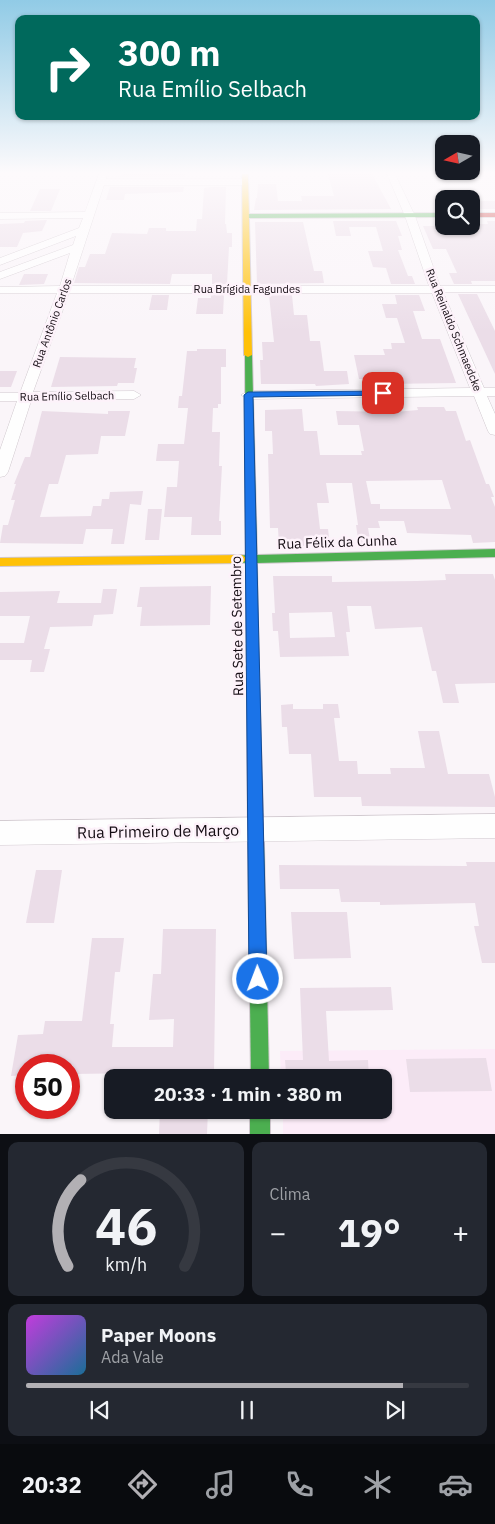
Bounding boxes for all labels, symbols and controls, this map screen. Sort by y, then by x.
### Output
text: 300 m [118,30,221,76]
icon: right [35,35,100,100]
text: Rua Emílio Selbach [118,74,307,103]
north arrow [435,135,480,180]
map controls [435,135,480,235]
button: search [435,190,480,235]
street label: Rua Reinaldo Schmaedcke [423,267,485,393]
street label: Rua Antônio Carlos [29,276,75,370]
street label: Rua Brígida Fagundes [194,282,300,296]
pin [362,372,404,414]
icon: arrive [369,379,397,407]
street label: Rua Emílio Selbach [20,388,114,404]
street label: Rua Félix da Cunha [277,531,398,553]
street label: Rua Sete de Setembro [227,556,247,696]
street label: Rua Primeiro de Março [77,820,239,842]
position arrow [231,952,283,1004]
speed limit sign: 50 [15,1054,80,1119]
text: 20:33 · 1 min · 380 m [154,1082,342,1106]
text: Clima [270,1184,310,1204]
text: 46 [95,1192,157,1259]
text: 19° [338,1208,401,1257]
text: − [270,1214,286,1251]
text: + [452,1214,469,1251]
text: km/h [105,1253,147,1276]
text: Paper Moons [101,1323,216,1347]
text: Ada Vale [101,1347,164,1367]
icon: previous [86,1396,114,1424]
icon: pause [233,1396,261,1424]
icon: next [381,1396,409,1424]
icon: directions [125,1467,160,1502]
icon: music [203,1467,238,1502]
icon: phone [282,1467,317,1502]
icon: climate [360,1467,395,1502]
icon: car [438,1467,473,1502]
text: 20:32 [22,1470,82,1499]

